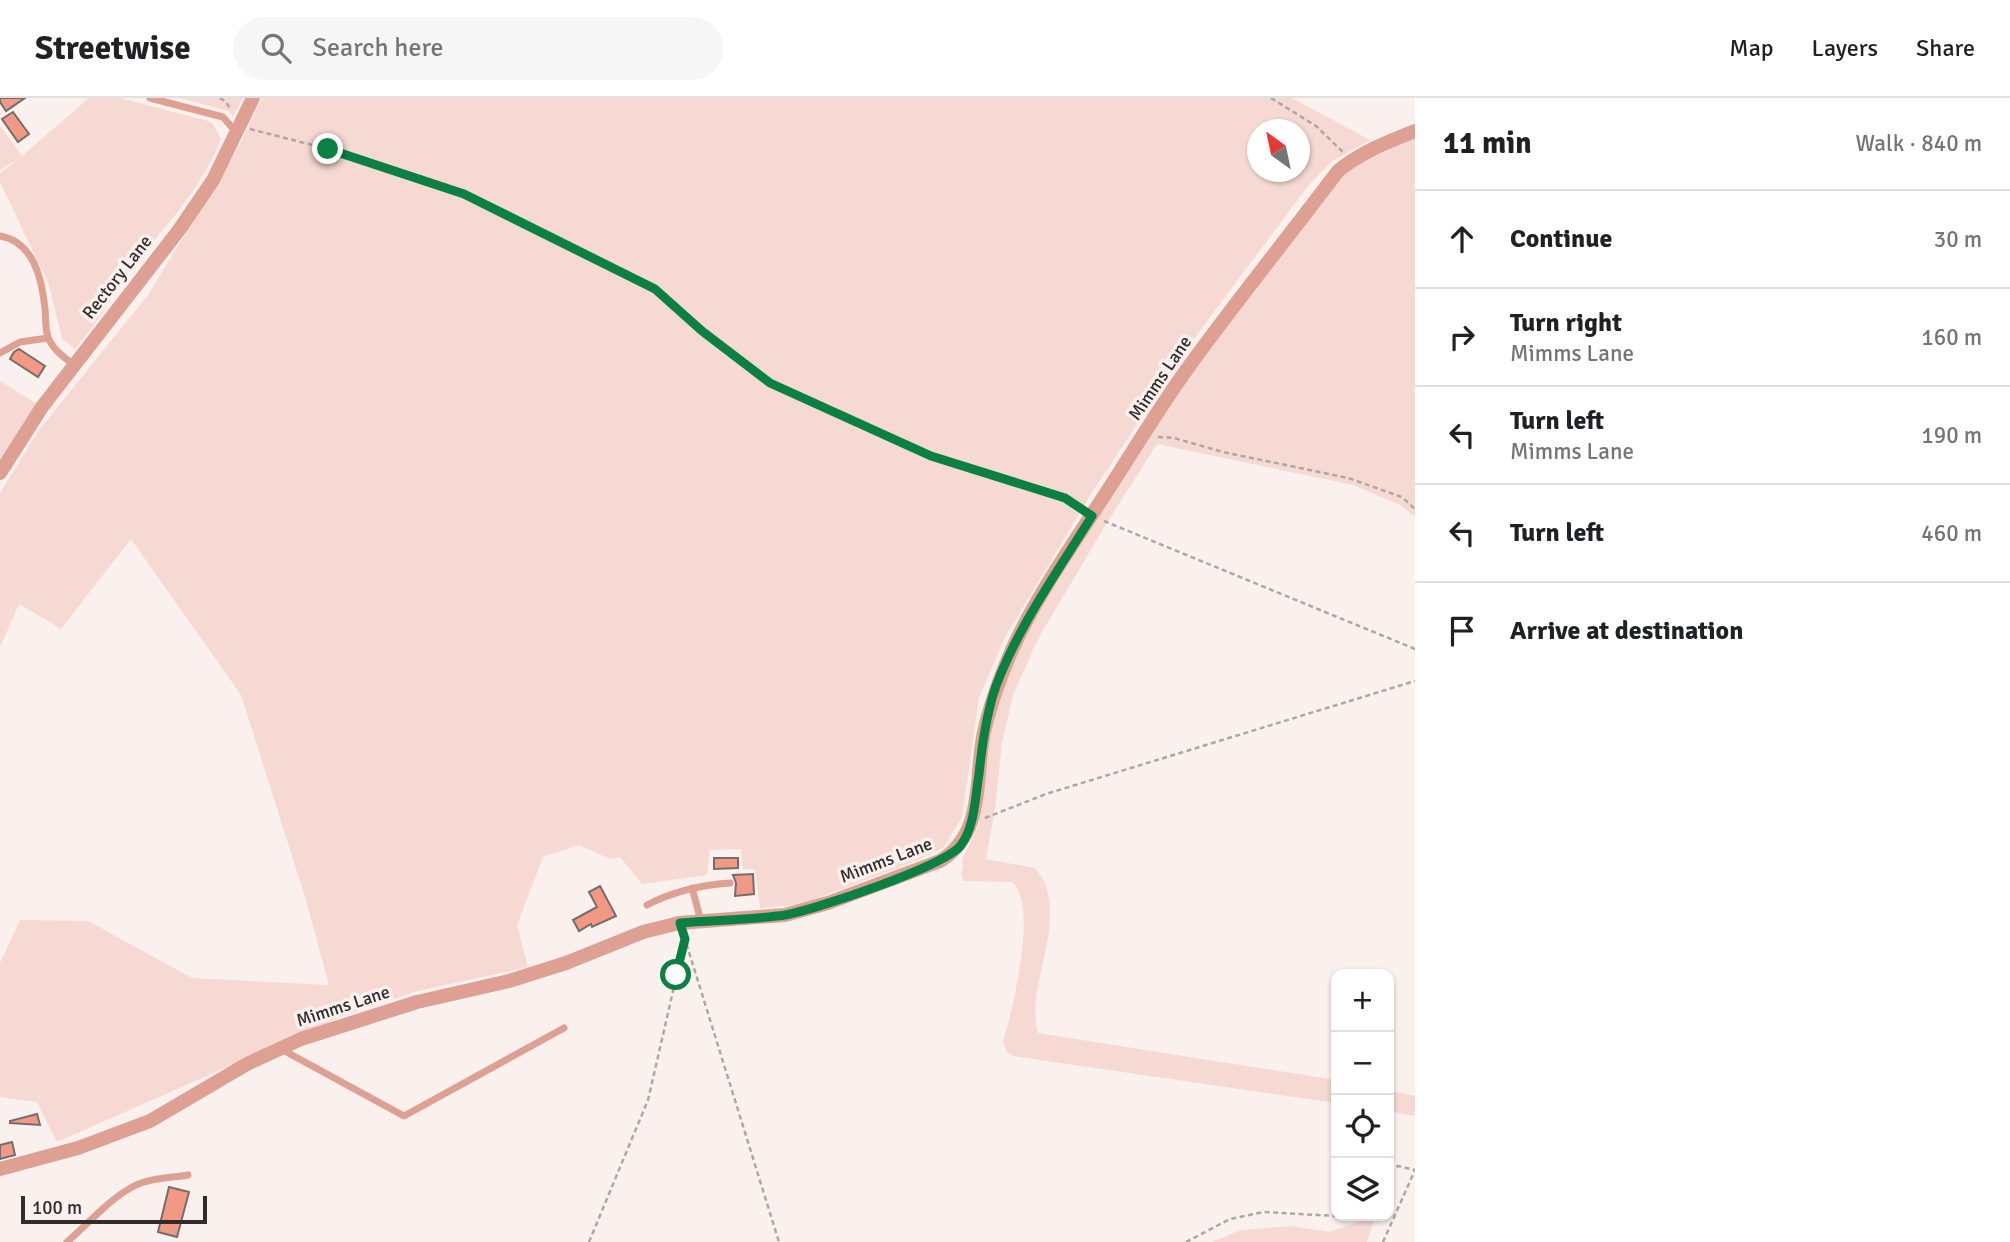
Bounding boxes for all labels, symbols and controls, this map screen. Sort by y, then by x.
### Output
search box [233,17,723,80]
text: Streetwise [35,28,191,69]
icon: search [257,29,295,67]
text: Search here [313,32,444,64]
text: Map [1729,33,1774,63]
text: Layers [1812,33,1878,63]
text: Share [1916,33,1975,63]
north arrow [1247,119,1310,182]
text: 11 min [1443,125,1532,162]
text: Walk · 840 m [1856,129,1982,158]
route end [312,133,343,164]
icon: ahead [1443,220,1481,258]
text: Continue [1510,223,1612,255]
text: 30 m [1934,225,1982,254]
street label: Rectory Lane [77,231,157,323]
text: Turn right [1510,307,1622,339]
icon: right [1443,318,1481,356]
text: 160 m [1921,323,1982,352]
street label: Mimms Lane [1124,332,1196,424]
text: Mimms Lane [1510,339,1634,368]
text: Turn left [1510,405,1604,437]
icon: left [1443,416,1481,454]
text: 190 m [1921,421,1982,450]
text: Mimms Lane [1510,437,1634,466]
icon: left [1443,514,1481,552]
text: Turn left [1510,517,1604,549]
text: 460 m [1921,519,1982,548]
icon: arrive [1443,612,1481,650]
text: Arrive at destination [1510,615,1743,647]
street label: Mimms Lane [837,832,935,888]
route start [660,959,691,990]
map controls [1331,969,1394,1221]
button: + [1331,969,1394,1032]
street label: Mimms Lane [293,981,393,1031]
button: − [1331,1032,1394,1095]
button: locate [1331,1095,1394,1158]
button: layers [1331,1158,1394,1221]
scale bar [21,1193,206,1225]
text: 100 m [32,1196,82,1220]

